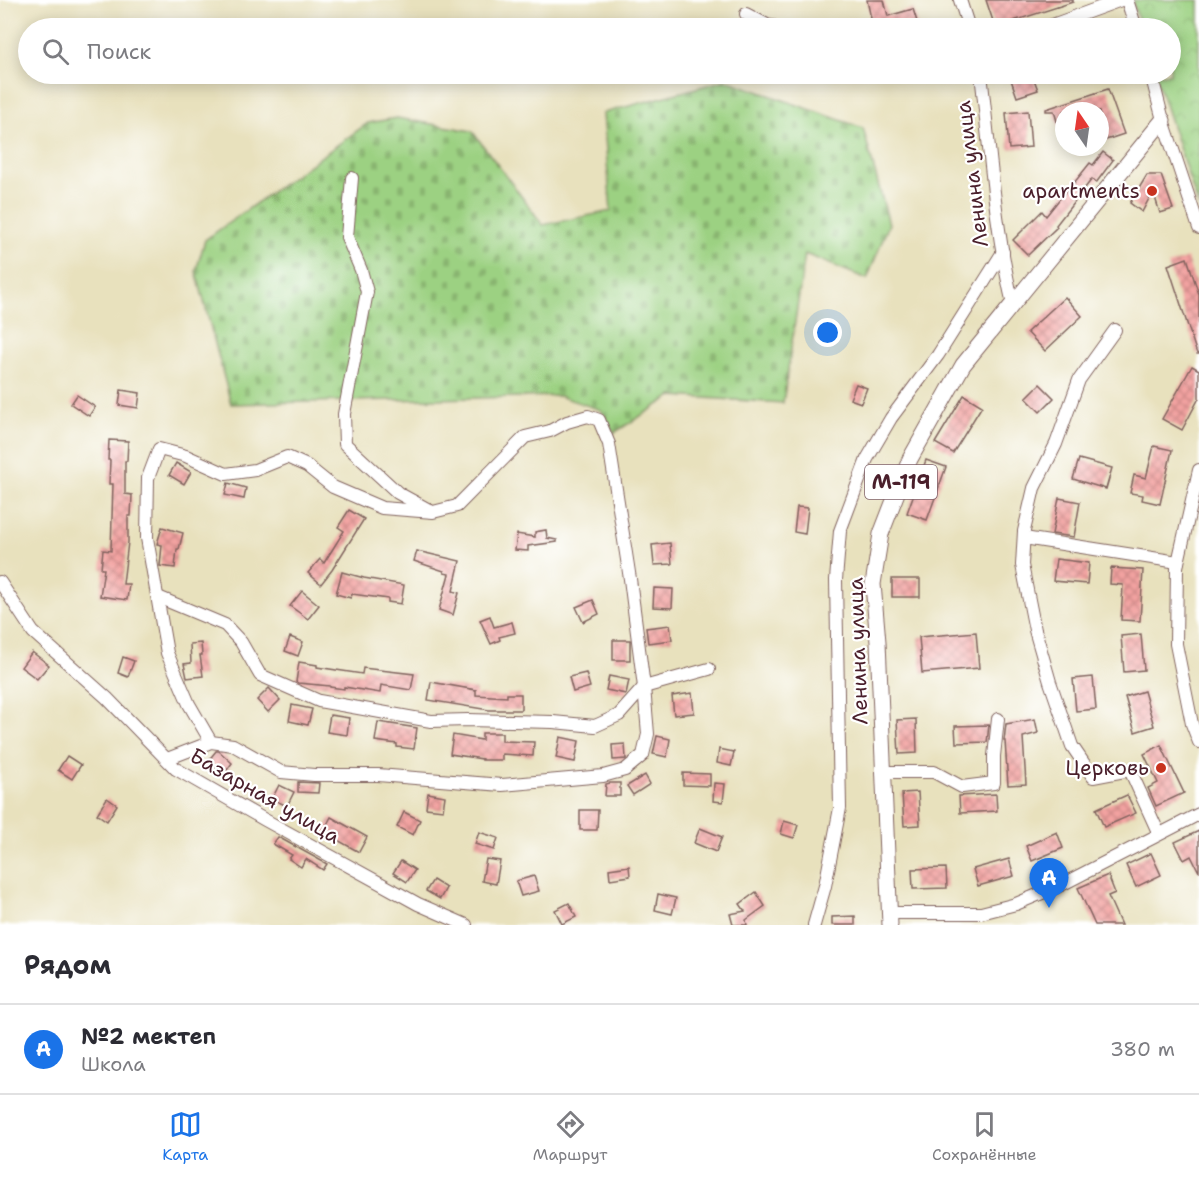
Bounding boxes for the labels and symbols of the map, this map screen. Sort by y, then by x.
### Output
street label: Ленина улица [949,99,995,249]
north arrow [1055,102,1109,156]
place label: apartments [1022,177,1140,205]
marker: apartments [1145,184,1159,198]
your location [813,318,842,347]
road number: М-119 [865,465,937,499]
street label: Ленина улица [841,577,875,725]
street label: Базарная улица [185,742,345,850]
place label: Церковь [1065,754,1149,782]
marker: Церковь [1154,761,1168,775]
pin: A [1030,858,1068,908]

